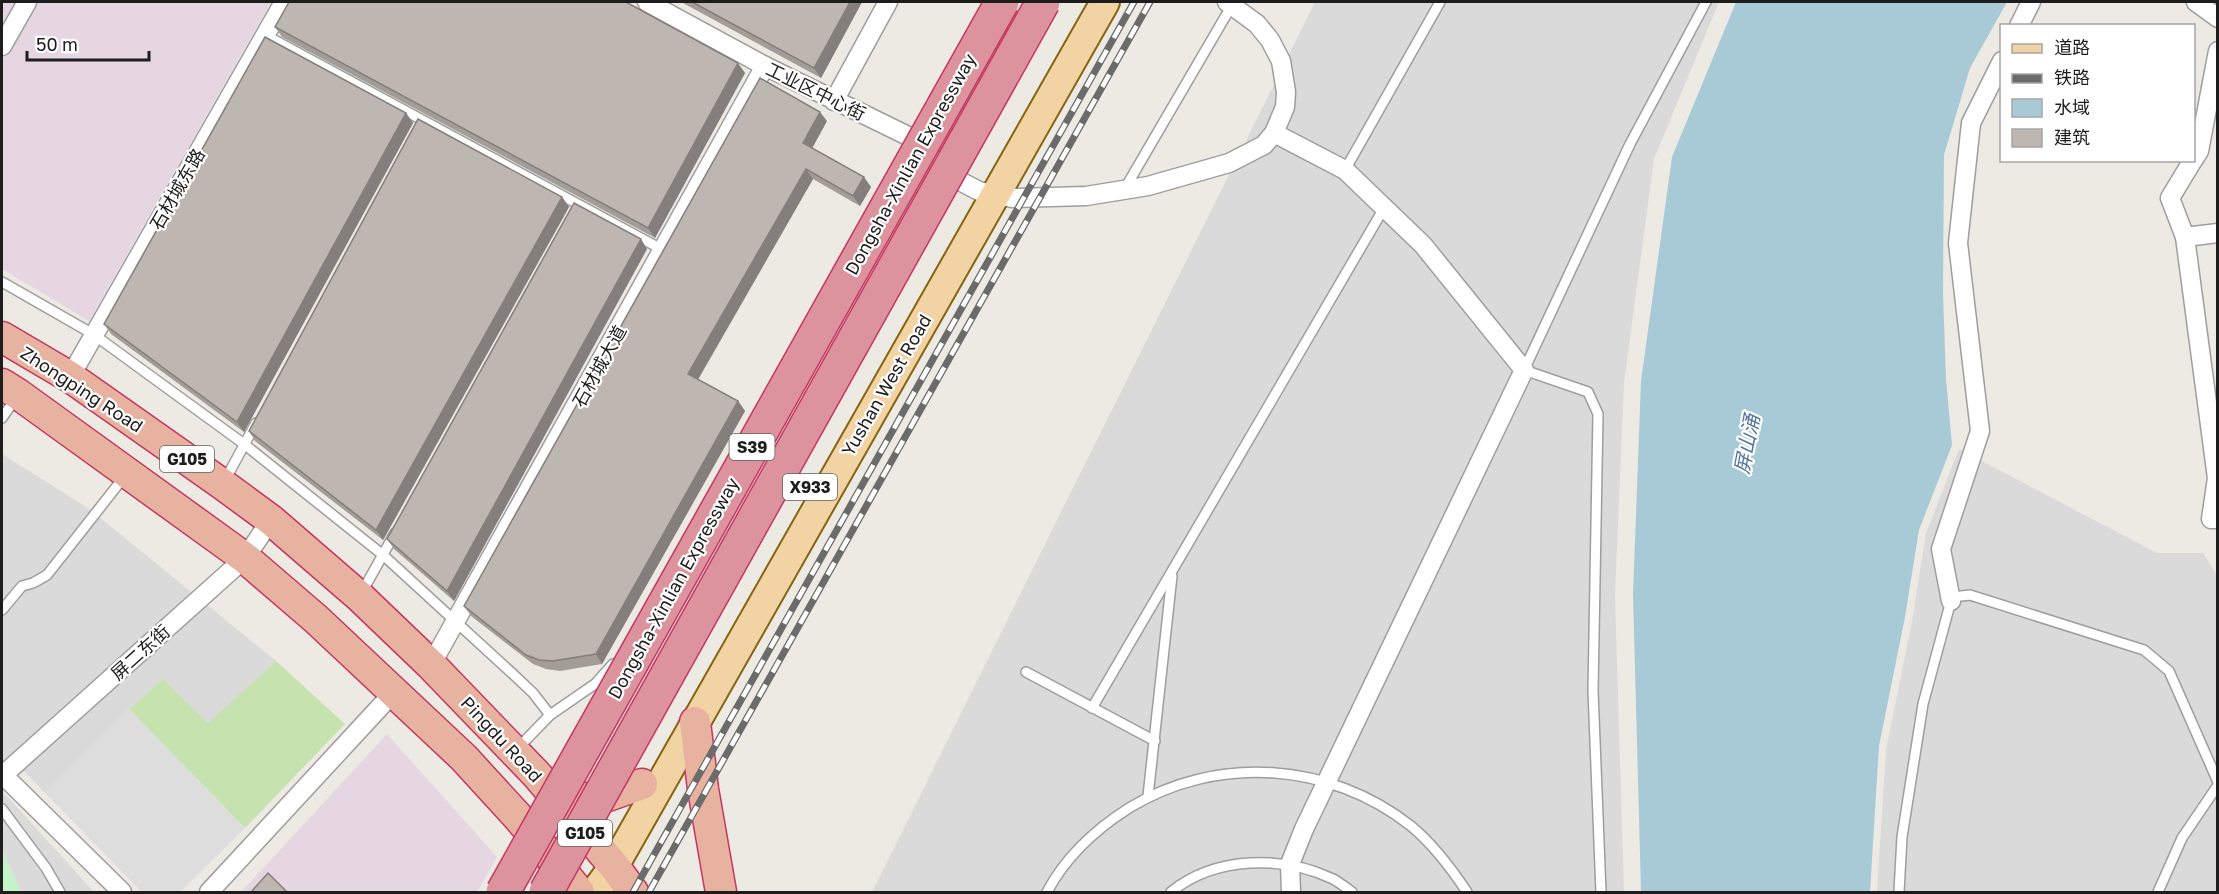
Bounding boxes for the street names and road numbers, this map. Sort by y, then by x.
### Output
street label: Dongsha-Xinlian Expressway [840,49,980,279]
street label: 工业区中心街 [763,57,869,125]
street label: 石材城东路 [145,145,209,233]
street label: Yushan West Road [836,310,936,460]
street label: 石材城大道 [568,321,630,411]
street label: Zhongping Road [17,341,147,437]
road number: S39 [730,434,774,460]
road number: G105 [160,446,214,472]
street label: Dongsha-Xinlian Expressway [603,473,743,703]
road number: X933 [783,474,837,500]
street label: 屏二东街 [106,620,174,684]
street label: Pingdu Road [457,692,547,786]
road number: G105 [558,820,612,846]

